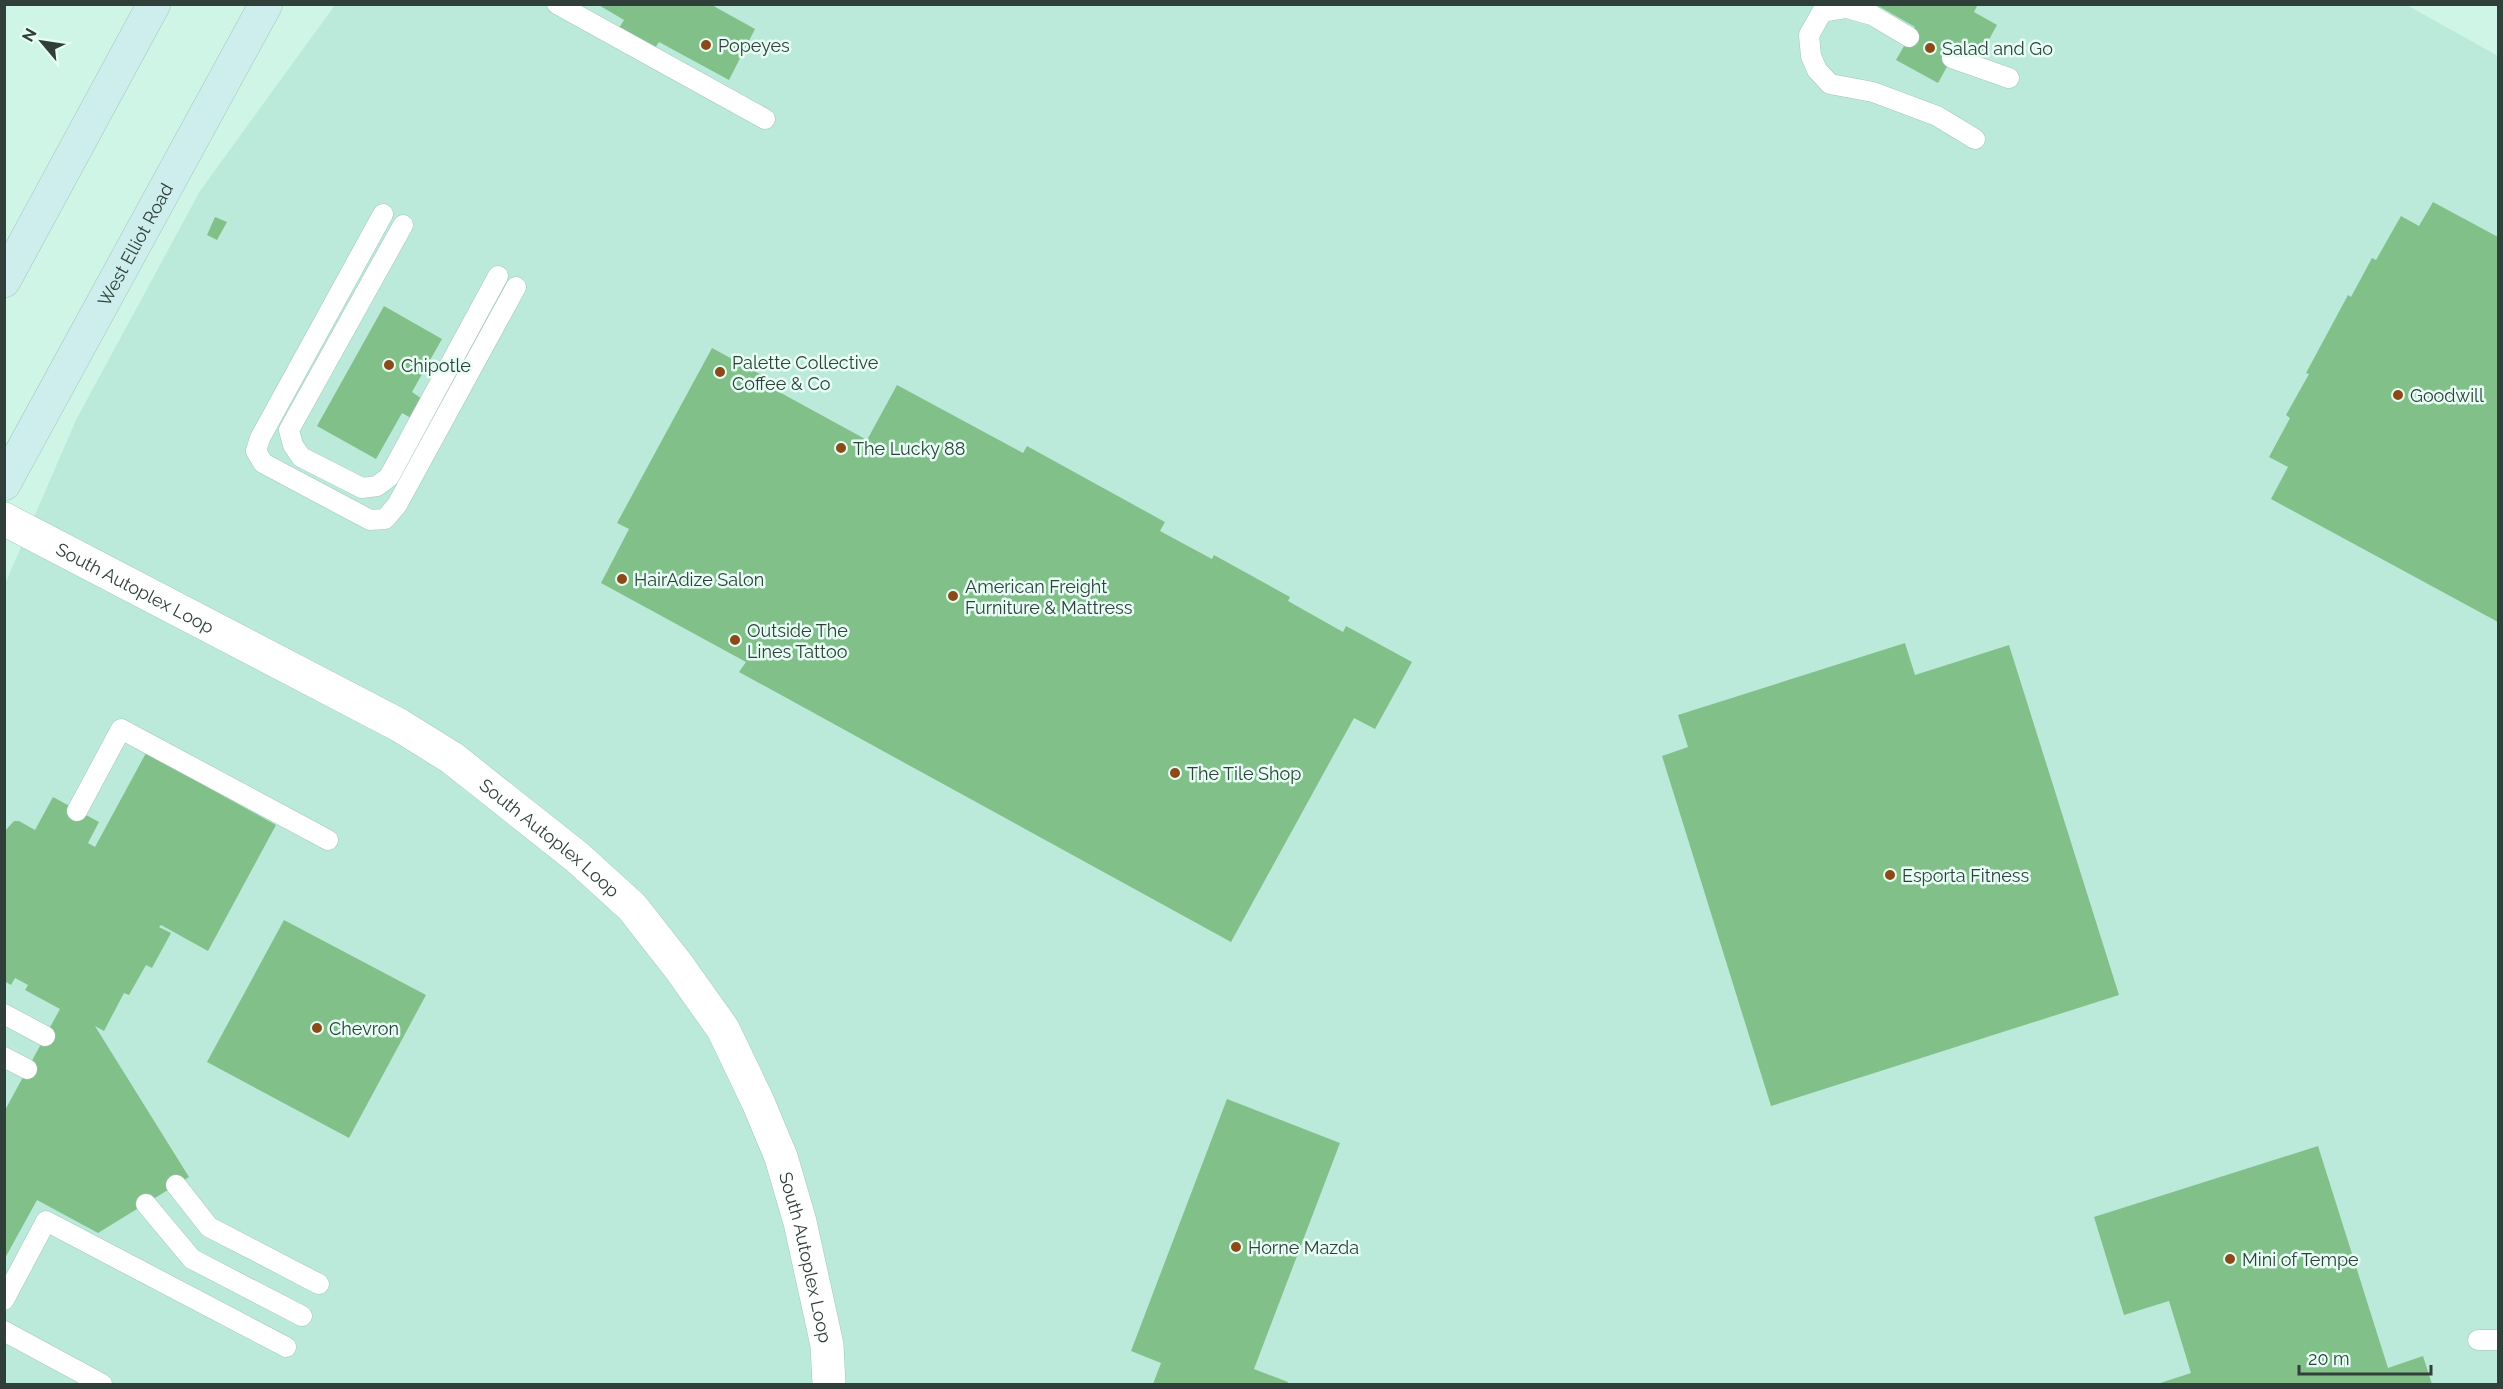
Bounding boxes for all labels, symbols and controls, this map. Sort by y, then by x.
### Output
north arrow [12,12,72,72]
text: N [18,25,41,45]
place label: Popeyes [718,35,790,56]
marker: Popeyes [699,38,713,52]
place label: Salad and Go [1942,38,2053,59]
marker: Salad and Go [1923,41,1937,55]
street label: West Elliot Road [93,179,177,309]
place label: Palette Collective Coffee & Co [732,352,879,394]
place label: Chipotle [401,355,471,376]
marker: Chipotle [382,358,396,372]
marker: Palette Collective Coffee & Co [713,365,727,379]
place label: Goodwill [2410,385,2484,406]
marker: Goodwill [2391,388,2405,402]
place label: The Lucky 88 [853,438,965,459]
marker: The Lucky 88 [834,441,848,455]
street label: South Autoplex Loop [53,538,218,637]
place label: HairAdize Salon [634,569,764,590]
marker: HairAdize Salon [615,572,629,586]
place label: American Freight Furniture & Mattress [965,576,1133,618]
marker: American Freight Furniture & Mattress [946,589,960,603]
place label: Outside The Lines Tattoo [747,620,848,662]
marker: Outside The Lines Tattoo [728,633,742,647]
place label: The Tile Shop [1187,763,1301,784]
marker: The Tile Shop [1168,766,1182,780]
street label: South Autoplex Loop [476,774,624,901]
place label: Esporta Fitness [1902,865,2029,886]
marker: Esporta Fitness [1883,868,1897,882]
place label: Chevron [329,1018,399,1039]
marker: Chevron [310,1021,324,1035]
street label: South Autoplex Loop [775,1169,837,1345]
place label: Horne Mazda [1248,1237,1359,1258]
marker: Horne Mazda [1229,1240,1243,1254]
place label: Mini of Tempe [2242,1249,2359,1270]
marker: Mini of Tempe [2223,1252,2237,1266]
scale bar [2299,1338,2431,1376]
text: 20 m [2308,1348,2350,1369]

